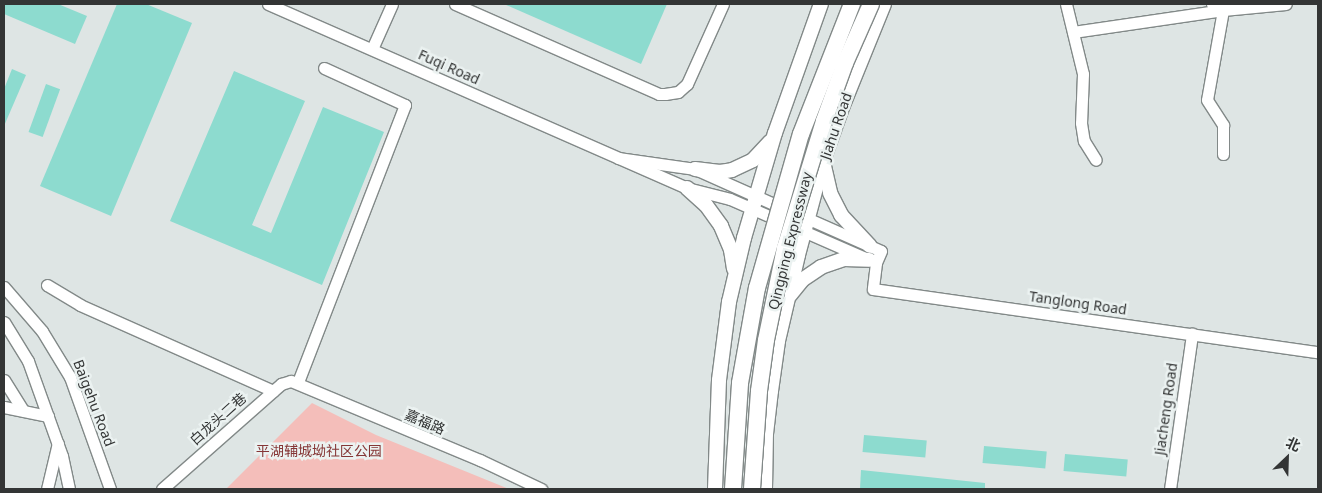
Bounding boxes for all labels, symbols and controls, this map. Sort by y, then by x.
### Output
street label: Fuqi Road [416,46,482,88]
street label: Jiahu Road [817,90,855,162]
street label: Qingping Expressway [765,170,815,312]
street label: Tanglong Road [1028,288,1128,318]
street label: Baigehu Road [70,357,118,449]
street label: Jiacheng Road [1151,362,1181,456]
street label: 白龙头二巷 [186,389,250,449]
street label: 嘉福路 [402,406,448,438]
text: 北 [1283,432,1304,455]
north arrow [1262,433,1312,483]
park label: 平湖辅城坳社区公园 [256,443,382,459]

